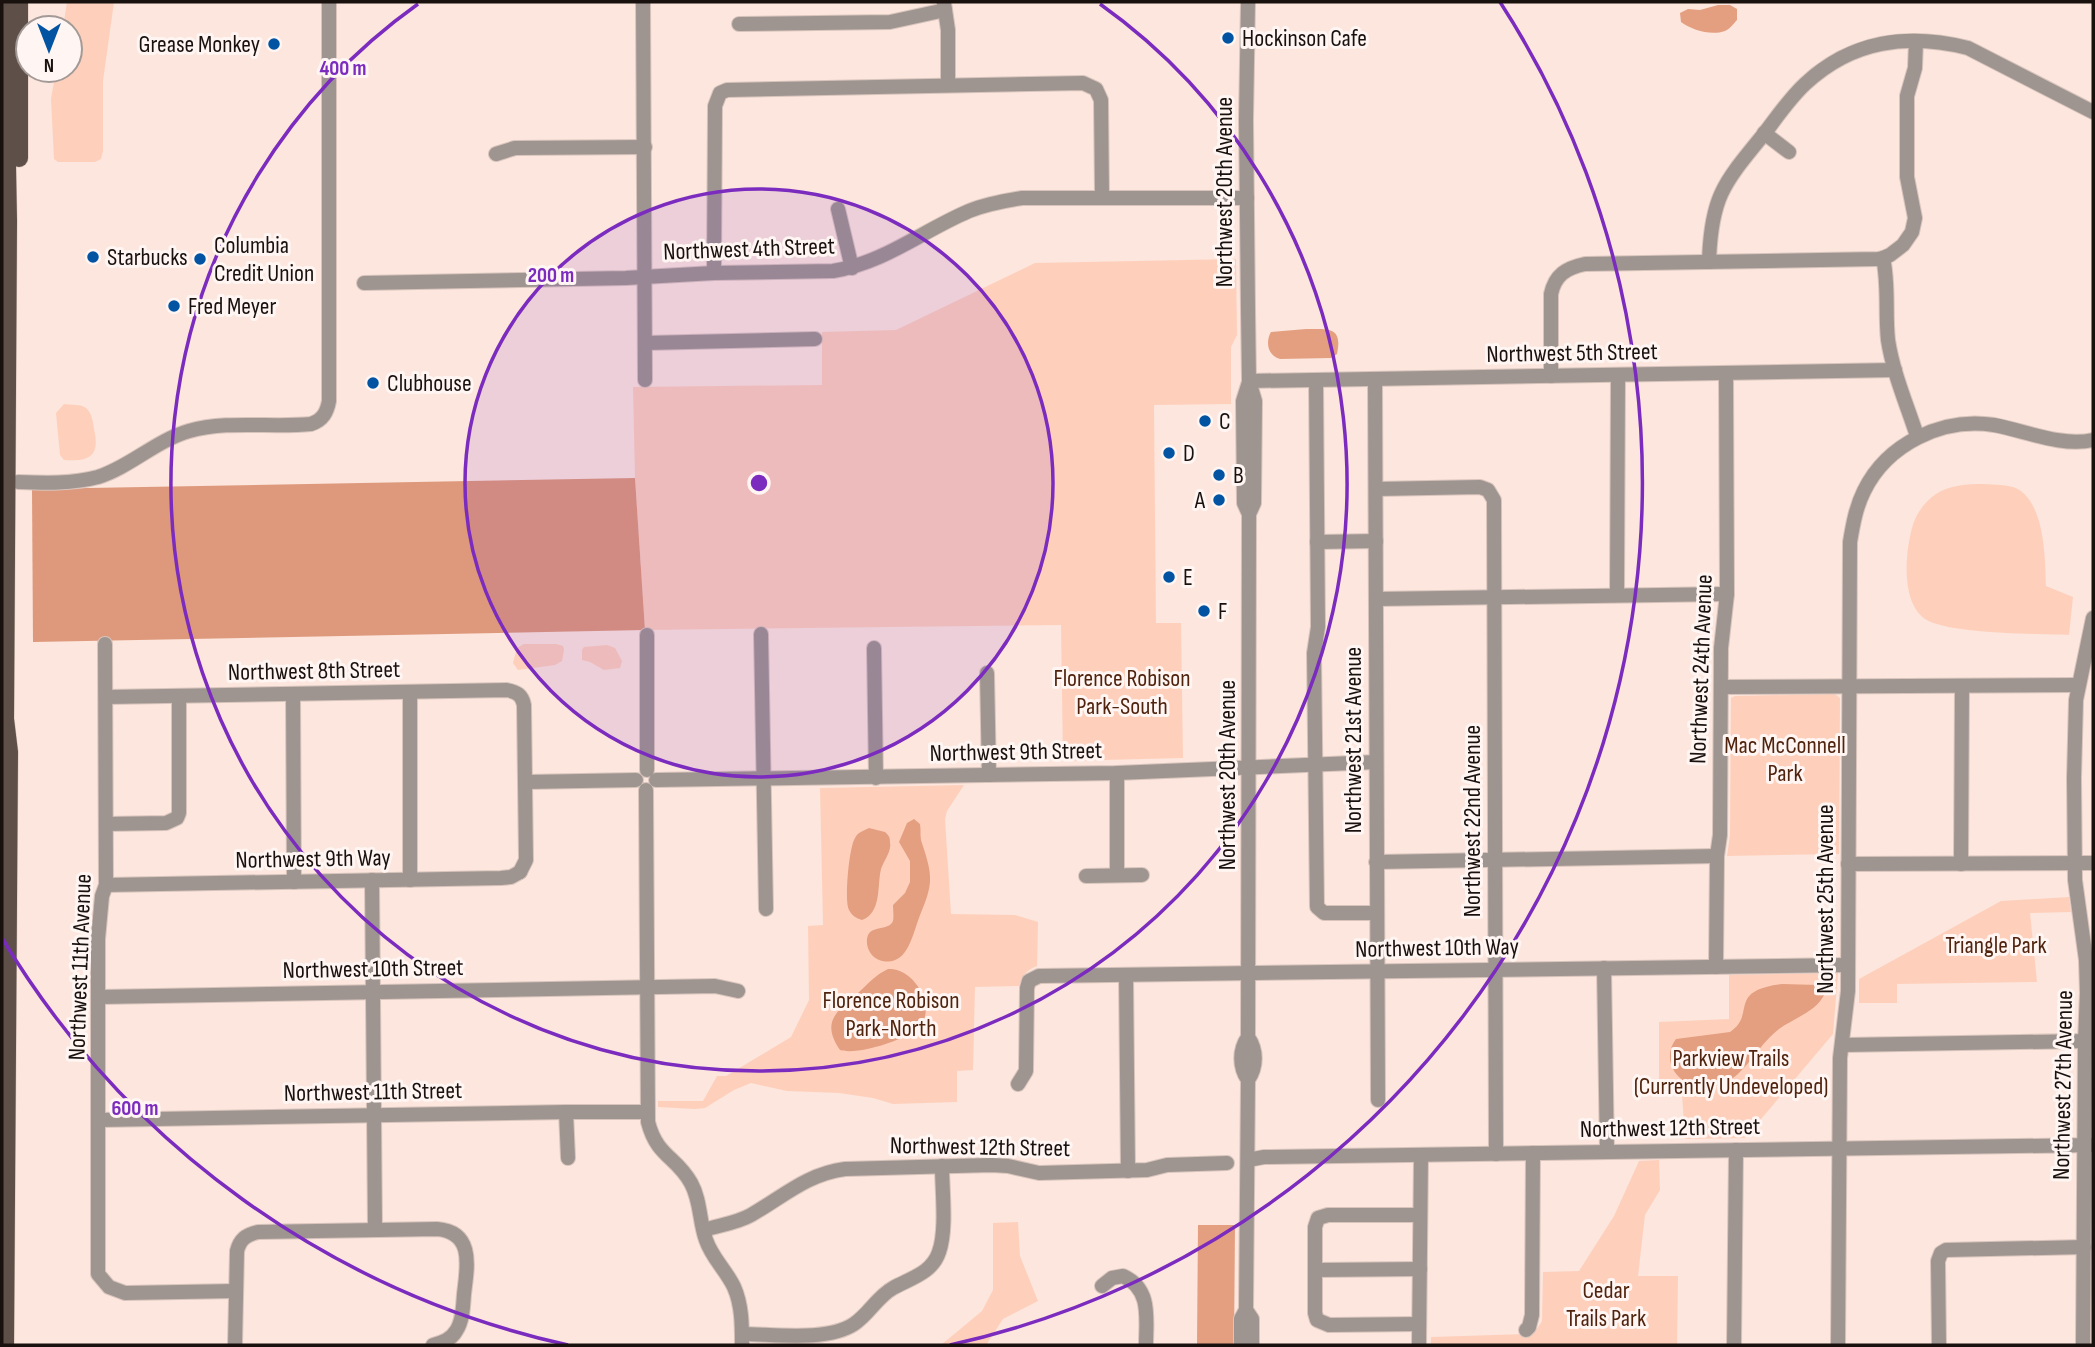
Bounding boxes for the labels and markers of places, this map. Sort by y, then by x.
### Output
place label: Hockinson Cafe [1242,24,1367,53]
place label: Grease Monkey [138,30,260,59]
marker: Hockinson Cafe [1220,30,1236,46]
marker: Grease Monkey [266,36,282,52]
place label: Columbia Credit Union [214,231,314,288]
place label: Starbucks [107,243,188,272]
marker: Starbucks [85,249,101,265]
marker: Columbia Credit Union [192,251,208,267]
place label: Fred Meyer [188,292,277,321]
marker: Fred Meyer [166,298,182,314]
place label: Clubhouse [387,369,472,398]
marker: Clubhouse [365,375,381,391]
place label: C [1219,407,1231,436]
marker: C [1197,413,1213,429]
place label: D [1183,439,1195,468]
marker: D [1161,445,1177,461]
place label: B [1233,461,1244,490]
marker: B [1211,467,1227,483]
centre of rings [747,471,771,495]
place label: A [1194,486,1206,515]
marker: A [1211,492,1227,508]
place label: E [1183,563,1193,592]
marker: E [1161,569,1177,585]
place label: F [1218,597,1227,626]
marker: F [1196,603,1212,619]

